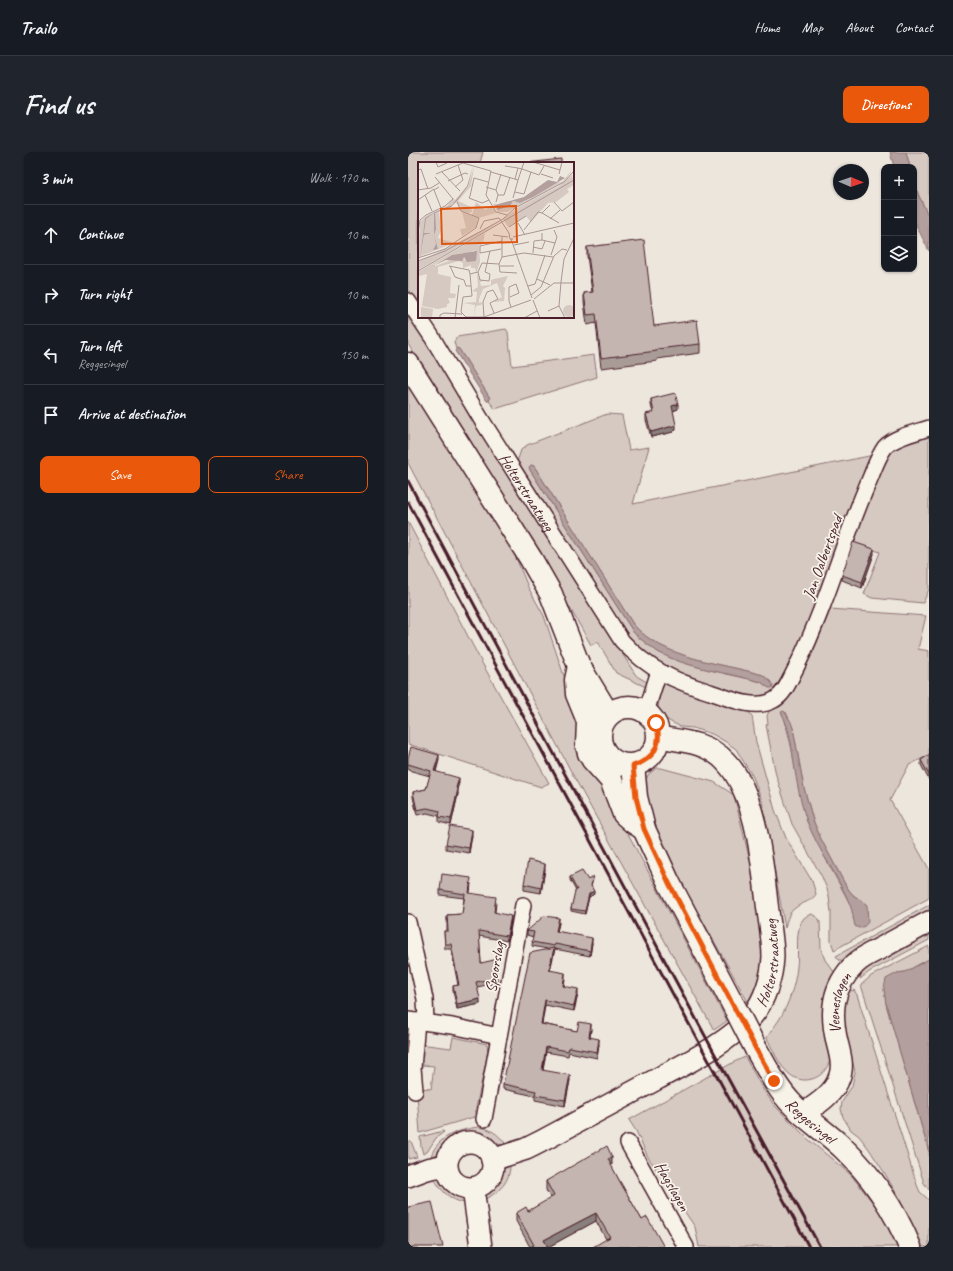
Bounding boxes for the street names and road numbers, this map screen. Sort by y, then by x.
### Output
street label: Holterstraatweg [494,450,559,536]
street label: Jan Oalbertspad [798,510,848,603]
street label: Holterstraatweg [751,917,784,1010]
street label: Spoorslag [481,939,510,994]
street label: Veeneslagen [824,967,856,1035]
street label: Reggesingel [781,1094,842,1150]
street label: Hagslagen [650,1158,695,1216]

